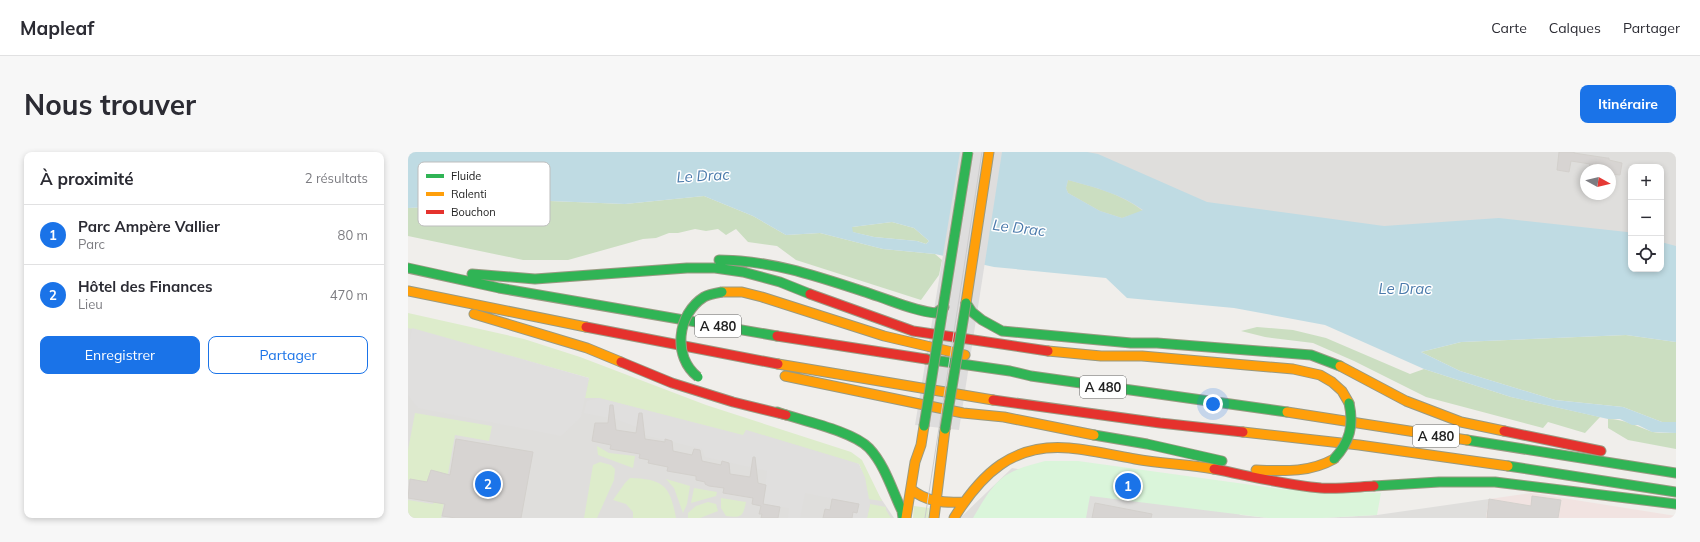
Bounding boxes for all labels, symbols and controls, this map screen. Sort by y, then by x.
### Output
text: Mapleaf [20,16,94,40]
text: Carte [1491,19,1527,37]
text: Calques [1549,19,1601,37]
text: Partager [1623,19,1680,37]
button: Itinéraire [1580,85,1676,123]
text: Nous trouver [24,87,196,122]
legend [418,162,550,226]
north arrow [1580,164,1616,200]
map controls [1628,164,1664,272]
button: + [1628,164,1664,200]
water label: Le Drac [676,165,731,186]
text: À proximité [40,168,134,189]
text: Fluide [451,169,481,183]
text: 2 résultats [305,170,368,186]
text: Ralenti [451,187,487,201]
button: − [1628,200,1664,236]
text: Bouchon [451,205,496,219]
water label: Le Drac [992,215,1047,240]
text: Parc Ampère Vallier [78,217,220,236]
text: 1 [49,227,57,243]
text: 80 m [338,227,368,243]
text: Parc [78,236,105,252]
button: locate [1628,236,1664,272]
text: Hôtel des Finances [78,277,212,296]
water label: Le Drac [1378,279,1432,298]
text: 2 [49,287,57,303]
text: 470 m [330,287,368,303]
text: Lieu [78,296,103,312]
road number: A 480 [695,315,741,337]
button: Enregistrer [40,336,200,374]
button: Partager [208,336,368,374]
road number: A 480 [1080,376,1126,398]
your location [1203,394,1223,414]
road number: A 480 [1413,425,1459,447]
pin: 2 [475,469,501,499]
pin: 1 [1115,471,1141,501]

